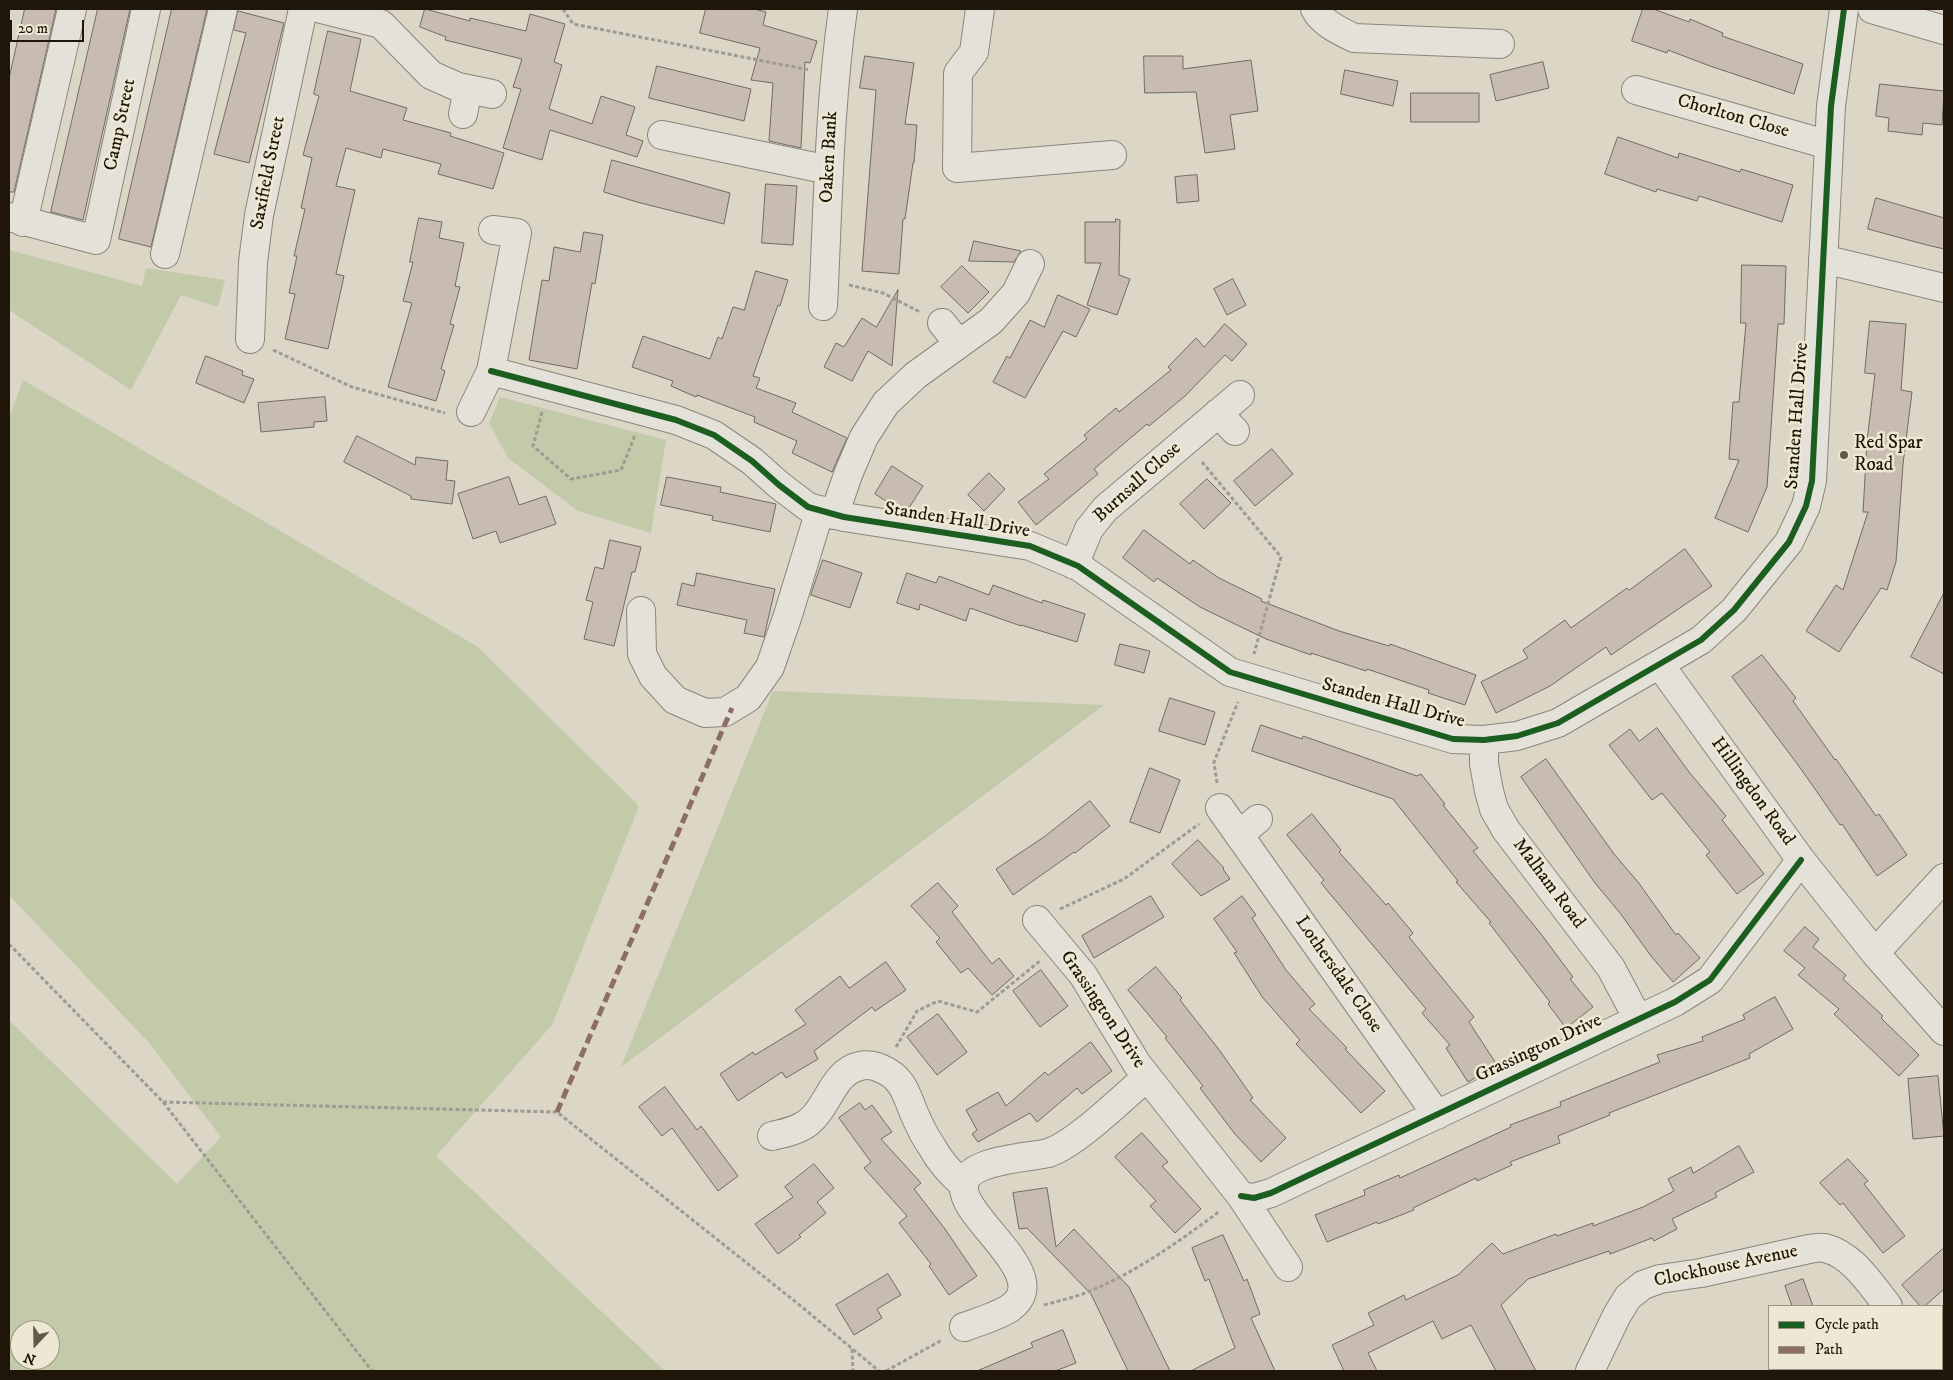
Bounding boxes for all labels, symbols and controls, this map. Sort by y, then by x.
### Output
scale bar [12,10,86,42]
text: 20 m [18,19,48,38]
street label: Camp Street [100,77,142,173]
street label: Chorlton Close [1674,90,1792,144]
street label: Oaken Bank [816,110,844,204]
street label: Saxifield Street [247,114,291,232]
street label: Standen Hall Drive [1781,342,1815,490]
place label: Red Spar Road [1854,433,1923,477]
street label: Burnsall Close [1090,438,1186,528]
marker: Red Spar Road [1838,449,1850,461]
street label: Standen Hall Drive [883,498,1031,544]
street label: Standen Hall Drive [1319,674,1467,734]
street label: Hillingdon Road [1705,733,1799,851]
street label: Malham Road [1507,834,1589,934]
street label: Lothersdale Close [1289,912,1387,1038]
street label: Grassington Drive [1054,947,1150,1073]
street label: Grassington Drive [1472,1010,1606,1088]
street label: Clockhouse Avenue [1652,1241,1800,1293]
legend [1768,1305,1943,1370]
text: Cycle path [1815,1315,1879,1334]
north arrow [10,1320,60,1370]
text: Path [1815,1340,1843,1359]
text: N [21,1348,39,1369]

